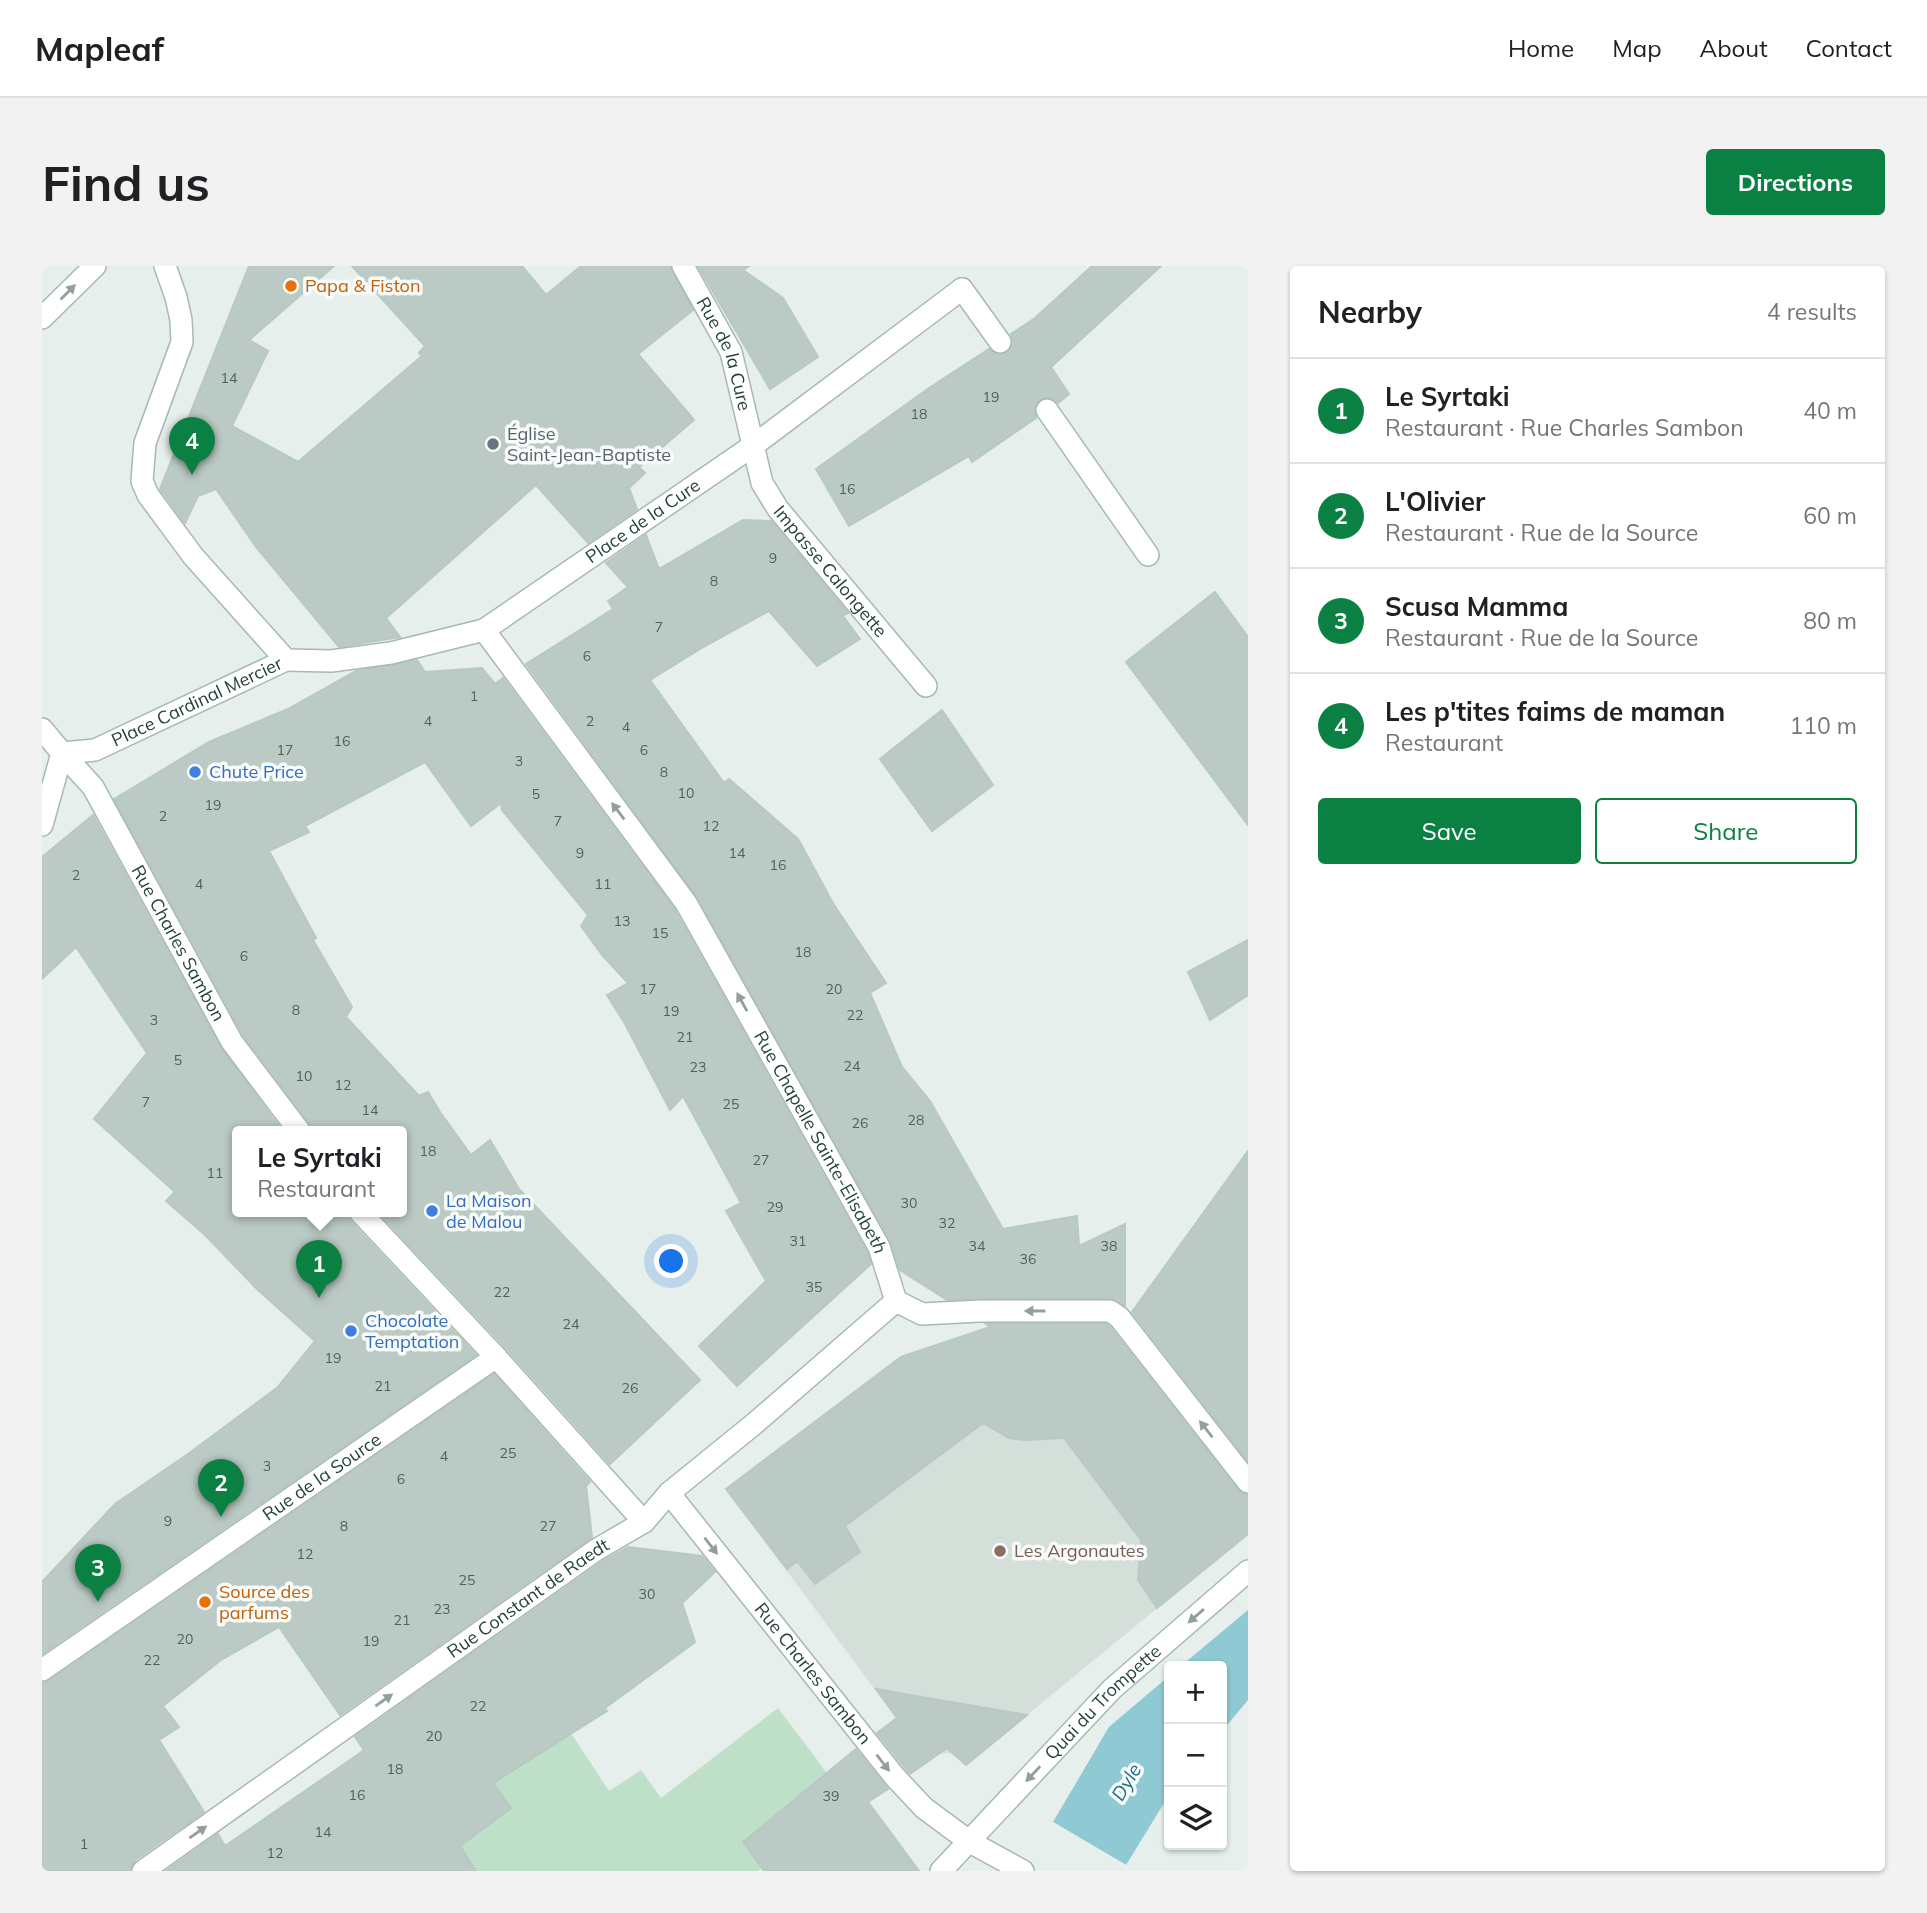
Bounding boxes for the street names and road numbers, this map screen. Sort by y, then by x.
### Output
street label: Rue de la Cure [692,293,757,413]
street label: Place de la Cure [581,473,704,568]
street label: Impasse Calongette [769,500,892,642]
street label: Place Cardinal Mercier [108,651,286,752]
street label: Rue Charles Sambon [127,861,231,1025]
street label: Rue Chapelle Sainte-Elisabeth [749,1027,892,1256]
street label: Rue de la Source [258,1428,386,1526]
street label: Rue Constant de Raedt [442,1533,613,1663]
street label: Rue Charles Sambon [750,1598,877,1749]
street label: Quai du Trompette [1040,1640,1166,1764]

